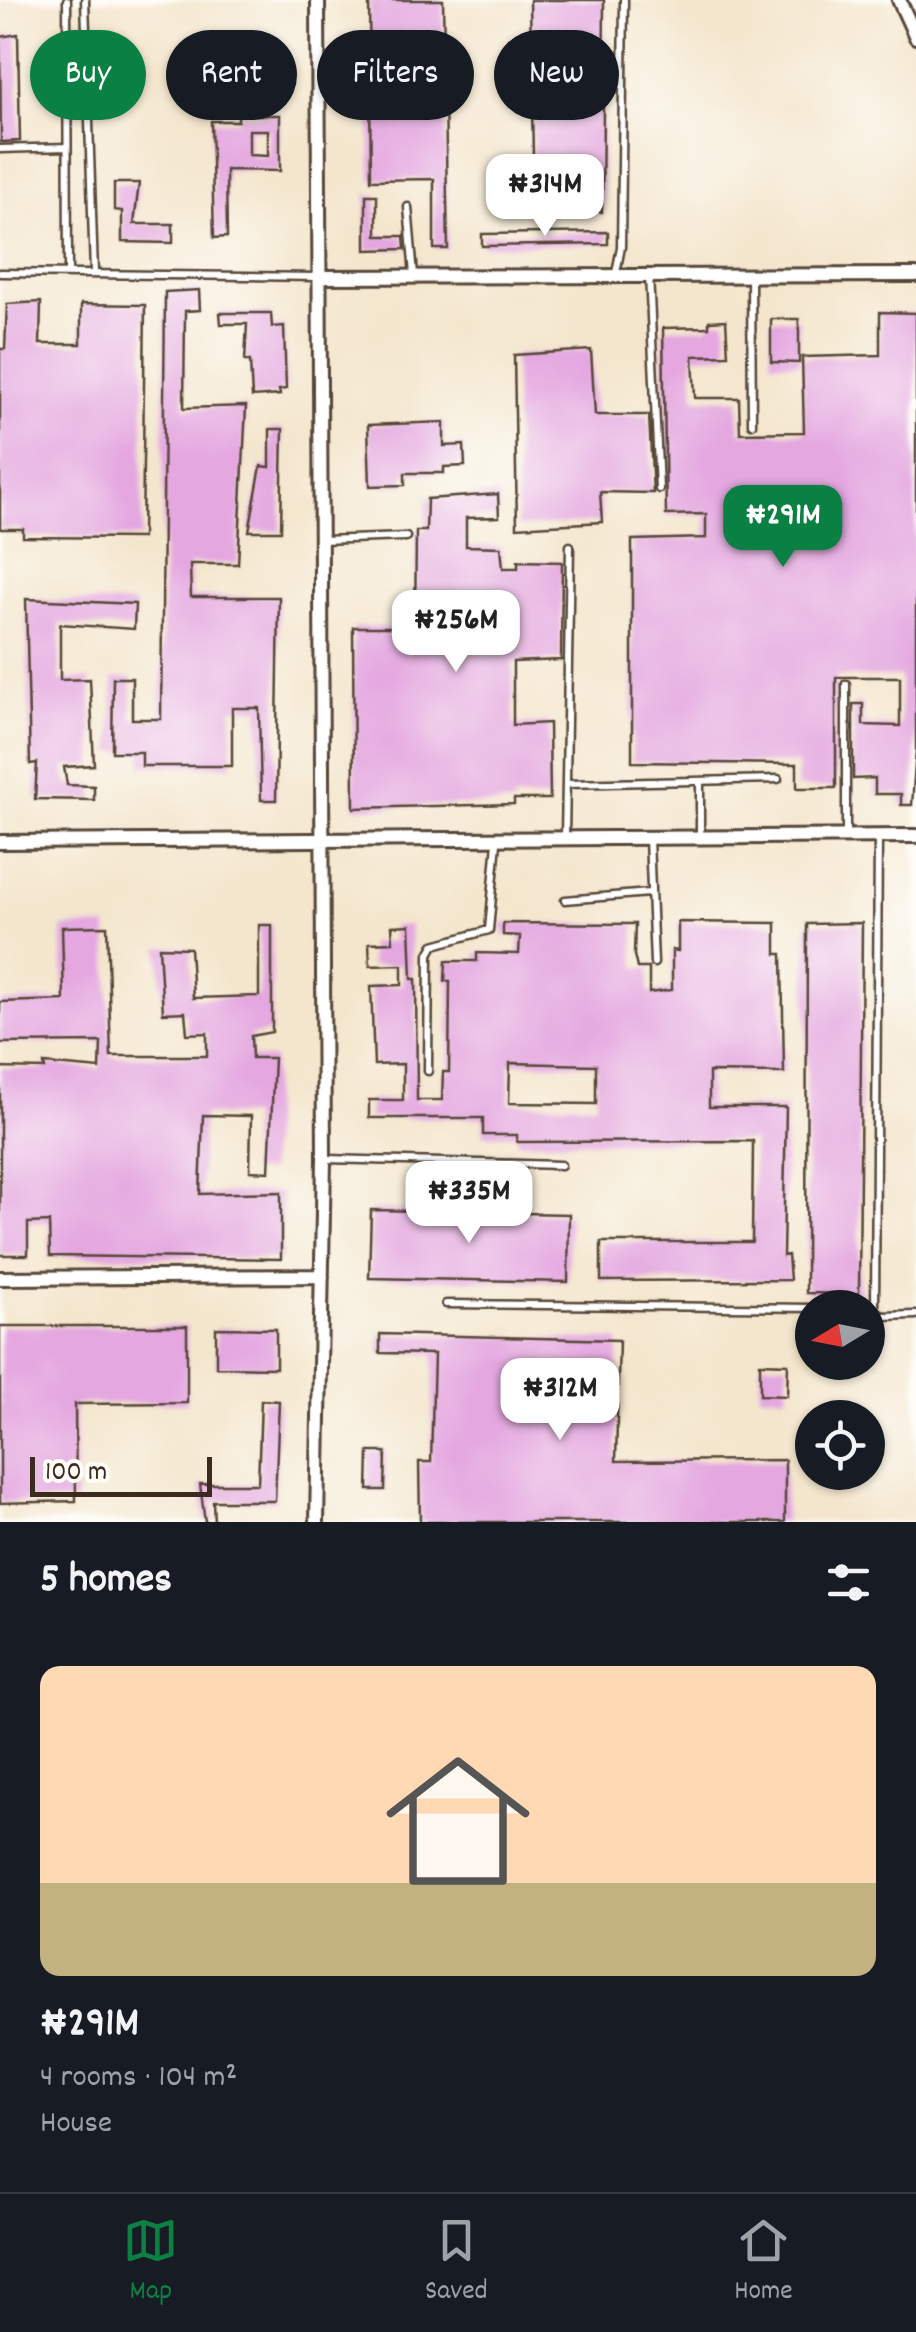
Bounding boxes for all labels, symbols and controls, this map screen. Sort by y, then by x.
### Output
chip: Buy [30,30,146,120]
chip: Rent [166,30,297,120]
chip: Filters [317,30,474,120]
chip: New [494,30,619,120]
pin: ₦314M [475,154,615,239]
text: ₦314M [508,163,582,209]
pin: ₦291M [713,485,853,570]
text: ₦291M [745,494,821,540]
pin: ₦256M [386,590,526,675]
text: ₦256M [414,599,498,645]
pin: ₦335M [399,1161,539,1246]
text: ₦335M [427,1170,511,1216]
north arrow [795,1290,885,1380]
map controls [795,1290,885,1490]
pin: ₦312M [490,1358,630,1443]
text: ₦312M [522,1367,598,1413]
button: locate [795,1400,885,1490]
scale bar [30,1452,212,1496]
text: 100 m [45,1454,107,1494]
text: 5 homes [40,1552,172,1612]
icon: filters [821,1555,876,1610]
icon: home [368,1731,548,1911]
text: ₦291M [40,1996,139,2056]
text: 4 rooms · 104 m² [40,2056,237,2102]
text: House [40,2102,112,2148]
tab: Map [123,2213,178,2313]
tab: Saved [425,2213,488,2313]
tab: Home [734,2213,793,2313]

